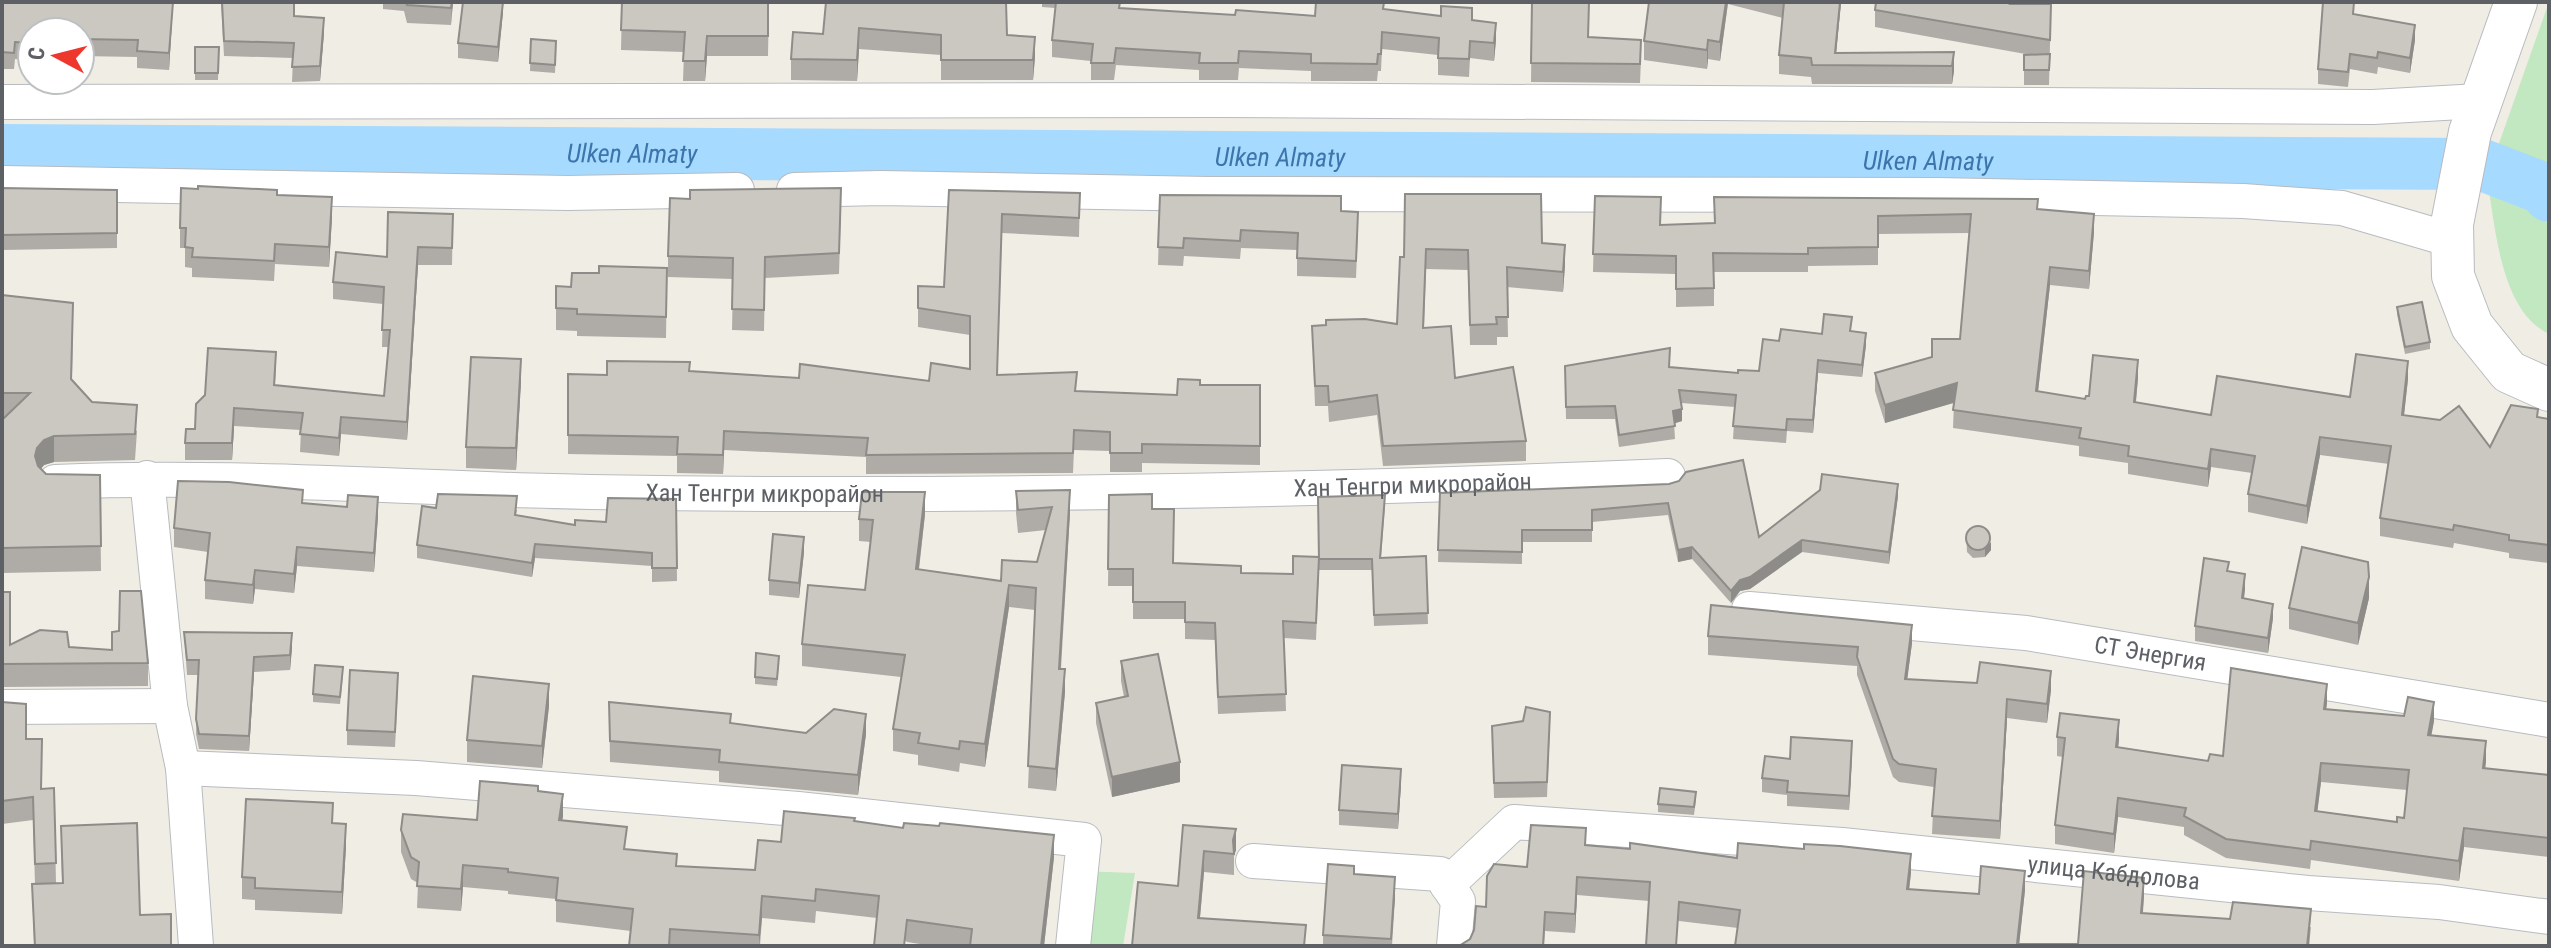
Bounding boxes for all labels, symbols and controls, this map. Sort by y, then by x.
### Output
north arrow [16,16,96,96]
text: С [23,46,50,61]
water label: Ulken Almaty [567,138,699,169]
water label: Ulken Almaty [1215,142,1347,173]
water label: Ulken Almaty [1863,146,1995,176]
street label: Хан Тенгри микрорайон [1293,467,1532,503]
street label: Хан Тенгри микрорайон [645,479,884,508]
street label: СТ Энергия [2092,631,2208,677]
street label: улица Кабдолова [2026,850,2201,896]

